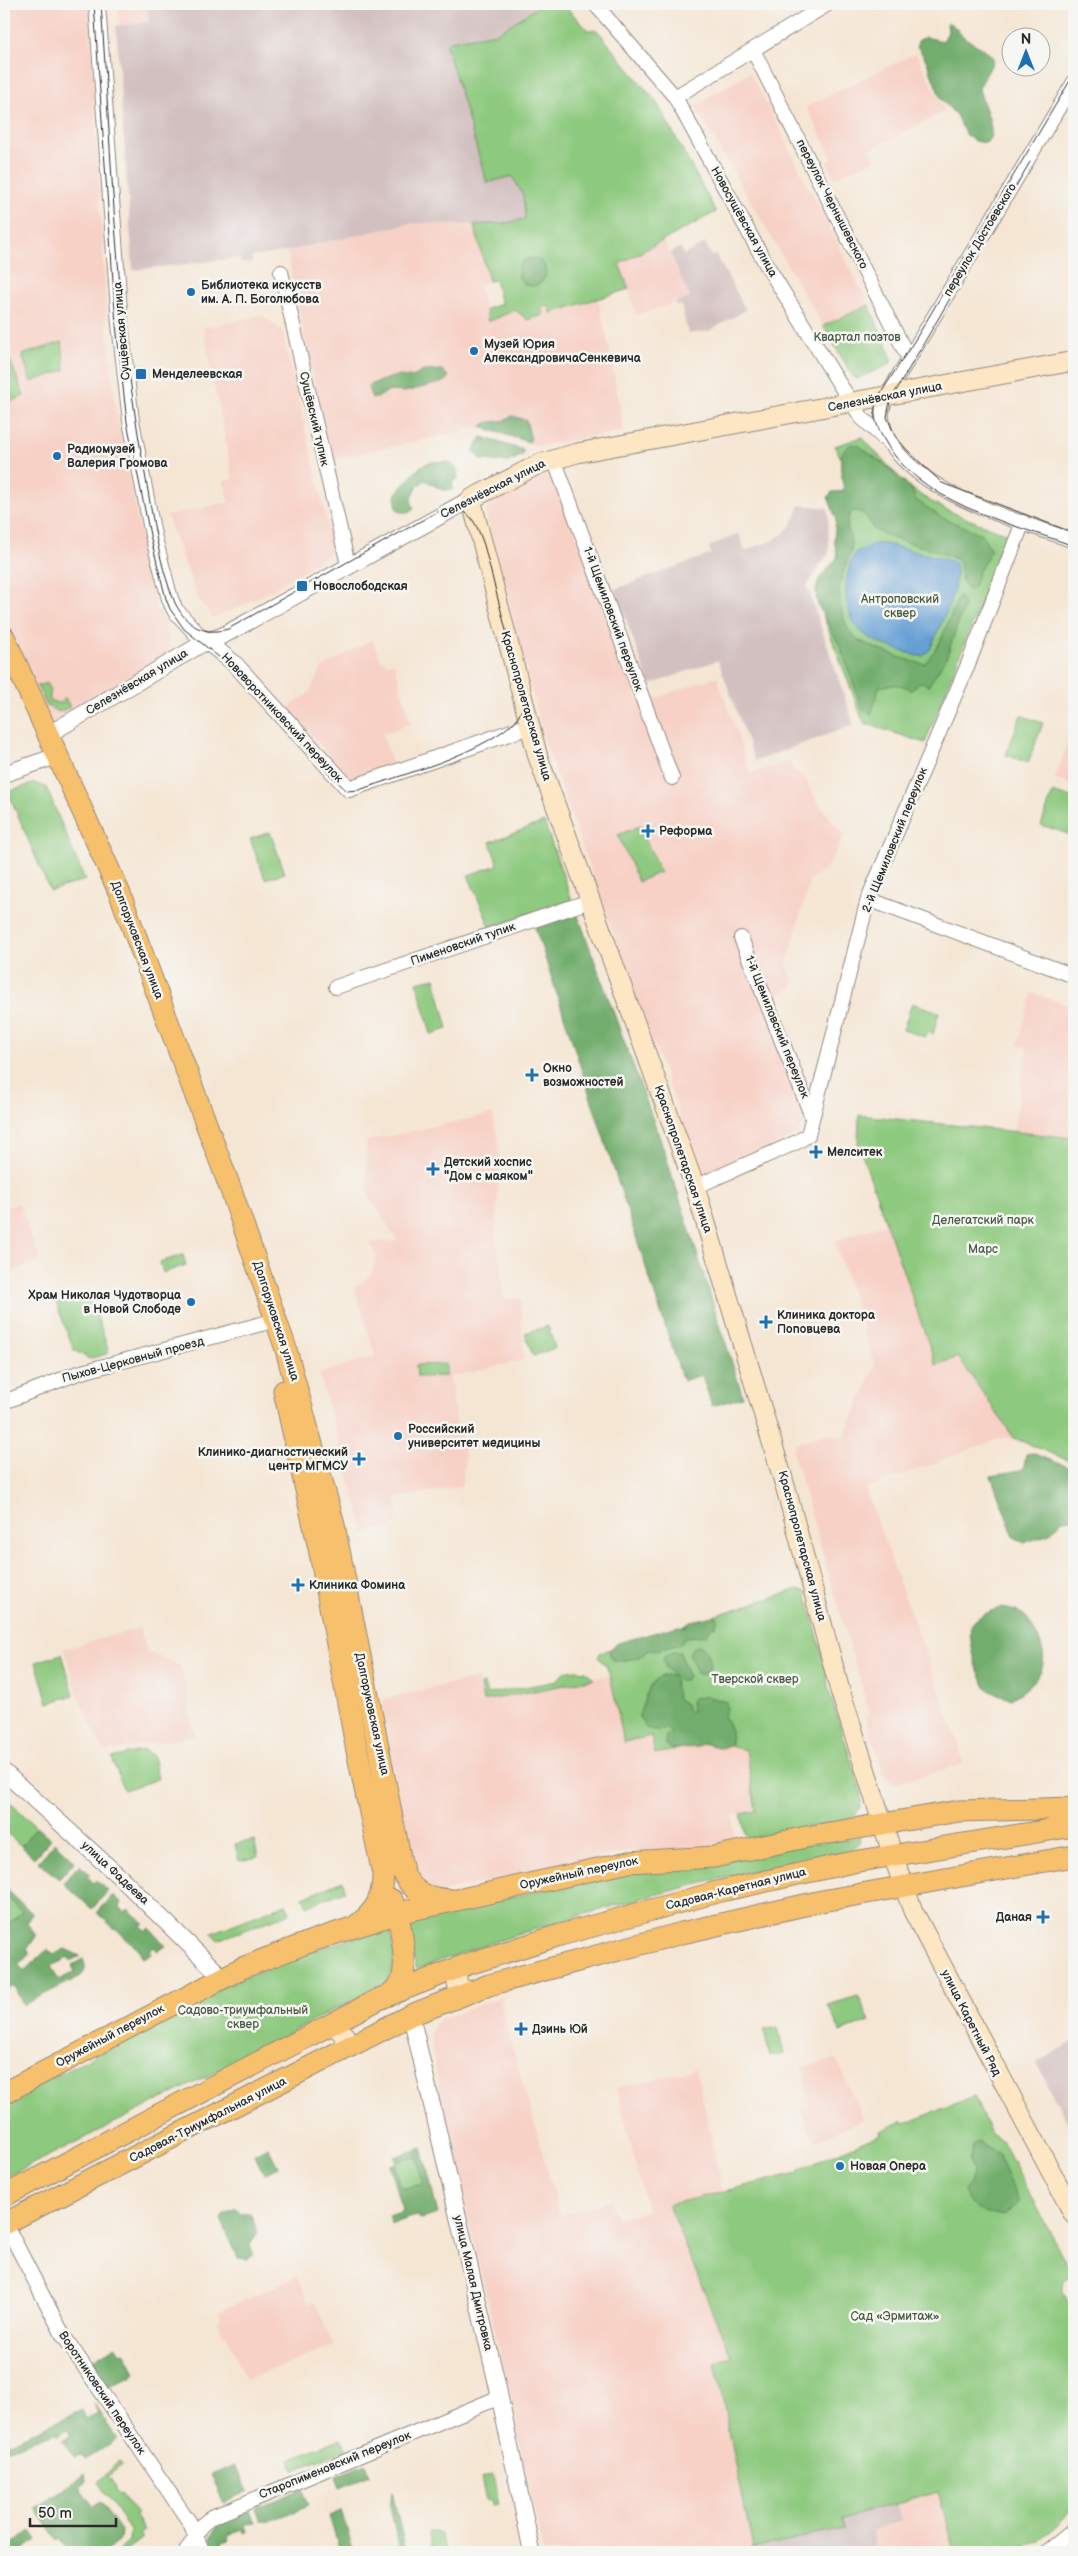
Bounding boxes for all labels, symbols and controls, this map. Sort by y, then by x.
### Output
north arrow [1000,28,1050,78]
text: N [1021,31,1031,48]
street label: переулок Чернышевского [793,137,871,271]
street label: Новосущёвская улица [707,164,781,280]
street label: переулок Достоевского [940,181,1020,299]
place label: Библиотека искусств им. А. П. Боголюбова [201,278,322,307]
street label: Сущёвская улица [110,281,134,381]
marker: Библиотека искусств им. А. П. Боголюбова [185,286,197,298]
park label: Квартал поэтов [813,330,901,345]
place label: Музей Юрия АлександровичаСенкевича [483,337,642,366]
marker: Музей Юрия АлександровичаСенкевича [468,345,480,357]
marker: Менделеевская [134,367,148,381]
place label: Менделеевская [152,367,242,382]
street label: Сущёвский тупик [296,370,332,468]
street label: Селезнёвская улица [827,379,943,415]
place label: Радиомузей Валерия Громова [67,442,169,471]
marker: Радиомузей Валерия Громова [51,450,63,462]
street label: Селезнёвская улица [438,456,548,522]
street label: 1-й Щемиловский переулок [580,545,646,694]
marker: Новослободская [295,579,309,593]
place label: Новослободская [313,579,408,594]
park label: Антроповский сквер [860,592,939,621]
street label: Краснопролетарская улица [497,629,555,783]
street label: Селезнёвская улица [83,646,191,718]
street label: Нововоротниковский переулок [218,650,347,786]
street label: 2-й Щемиловский переулок [859,765,931,915]
marker: Реформа [641,824,655,838]
place label: Реформа [659,824,713,839]
street label: Долгоруковская улица [108,879,166,1001]
street label: Пименовский тупик [409,919,518,969]
street label: 1-й Щемиловский переулок [741,953,813,1101]
place label: Окно возможностей [543,1061,624,1090]
marker: Окно возможностей [525,1068,539,1082]
street label: Краснопролетарская улица [651,1083,715,1235]
marker: Мелситек [809,1145,823,1159]
place label: Мелситек [827,1145,883,1160]
place label: Детский хоспис "Дом с маяком" [444,1155,533,1184]
marker: Детский хоспис "Дом с маяком" [426,1162,440,1176]
park label: Делегатский парк [932,1213,1034,1228]
park label: Марс [968,1242,998,1257]
street label: Долгоруковская улица [249,1259,303,1383]
place label: Храм Николая Чудотворца в Новой Слободе [27,1288,182,1317]
marker: Храм Николая Чудотворца в Новой Слободе [185,1296,197,1308]
place label: Клиника доктора Поповцева [777,1308,876,1337]
marker: Клиника доктора Поповцева [759,1315,773,1329]
street label: Пыхов-Церковный проезд [60,1334,206,1386]
place label: Российский университет медицины [408,1422,541,1451]
marker: Российский университет медицины [392,1430,404,1442]
place label: Клинико-диагностический центр МГМСУ [198,1445,348,1474]
marker: Клинико-диагностический центр МГМСУ [352,1452,366,1466]
street label: Краснопролетарская улица [775,1469,829,1623]
marker: Клиника Фомина [291,1578,305,1592]
place label: Клиника Фомина [309,1578,406,1593]
street label: Долгоруковская улица [352,1651,392,1777]
park label: Тверской сквер [711,1672,799,1687]
street label: улица Фадеева [78,1838,152,1908]
street label: Оружейный переулок [519,1853,640,1893]
street label: Садовая-Каретная улица [664,1864,808,1914]
place label: Даная [996,1910,1032,1925]
marker: Даная [1036,1910,1050,1924]
street label: улица Каретный Ряд [938,1967,1005,2079]
street label: Оружейный переулок [53,2001,167,2071]
park label: Садово-триумфальный сквер [178,2003,308,2032]
marker: Дзинь Юй [514,2022,528,2036]
place label: Дзинь Юй [532,2022,588,2037]
street label: Садовая-Триумфальная улица [127,2074,289,2166]
place label: Новая Опера [850,2159,927,2174]
marker: Новая Опера [834,2160,846,2172]
street label: улица Малая Дмитровка [450,2214,496,2352]
park label: Сад «Эрмитаж» [850,2309,940,2324]
street label: Воротниковский переулок [55,2328,149,2458]
street label: Старопименовский переулок [257,2427,414,2502]
scale bar [30,2496,116,2528]
text: 50 m [38,2504,72,2523]

